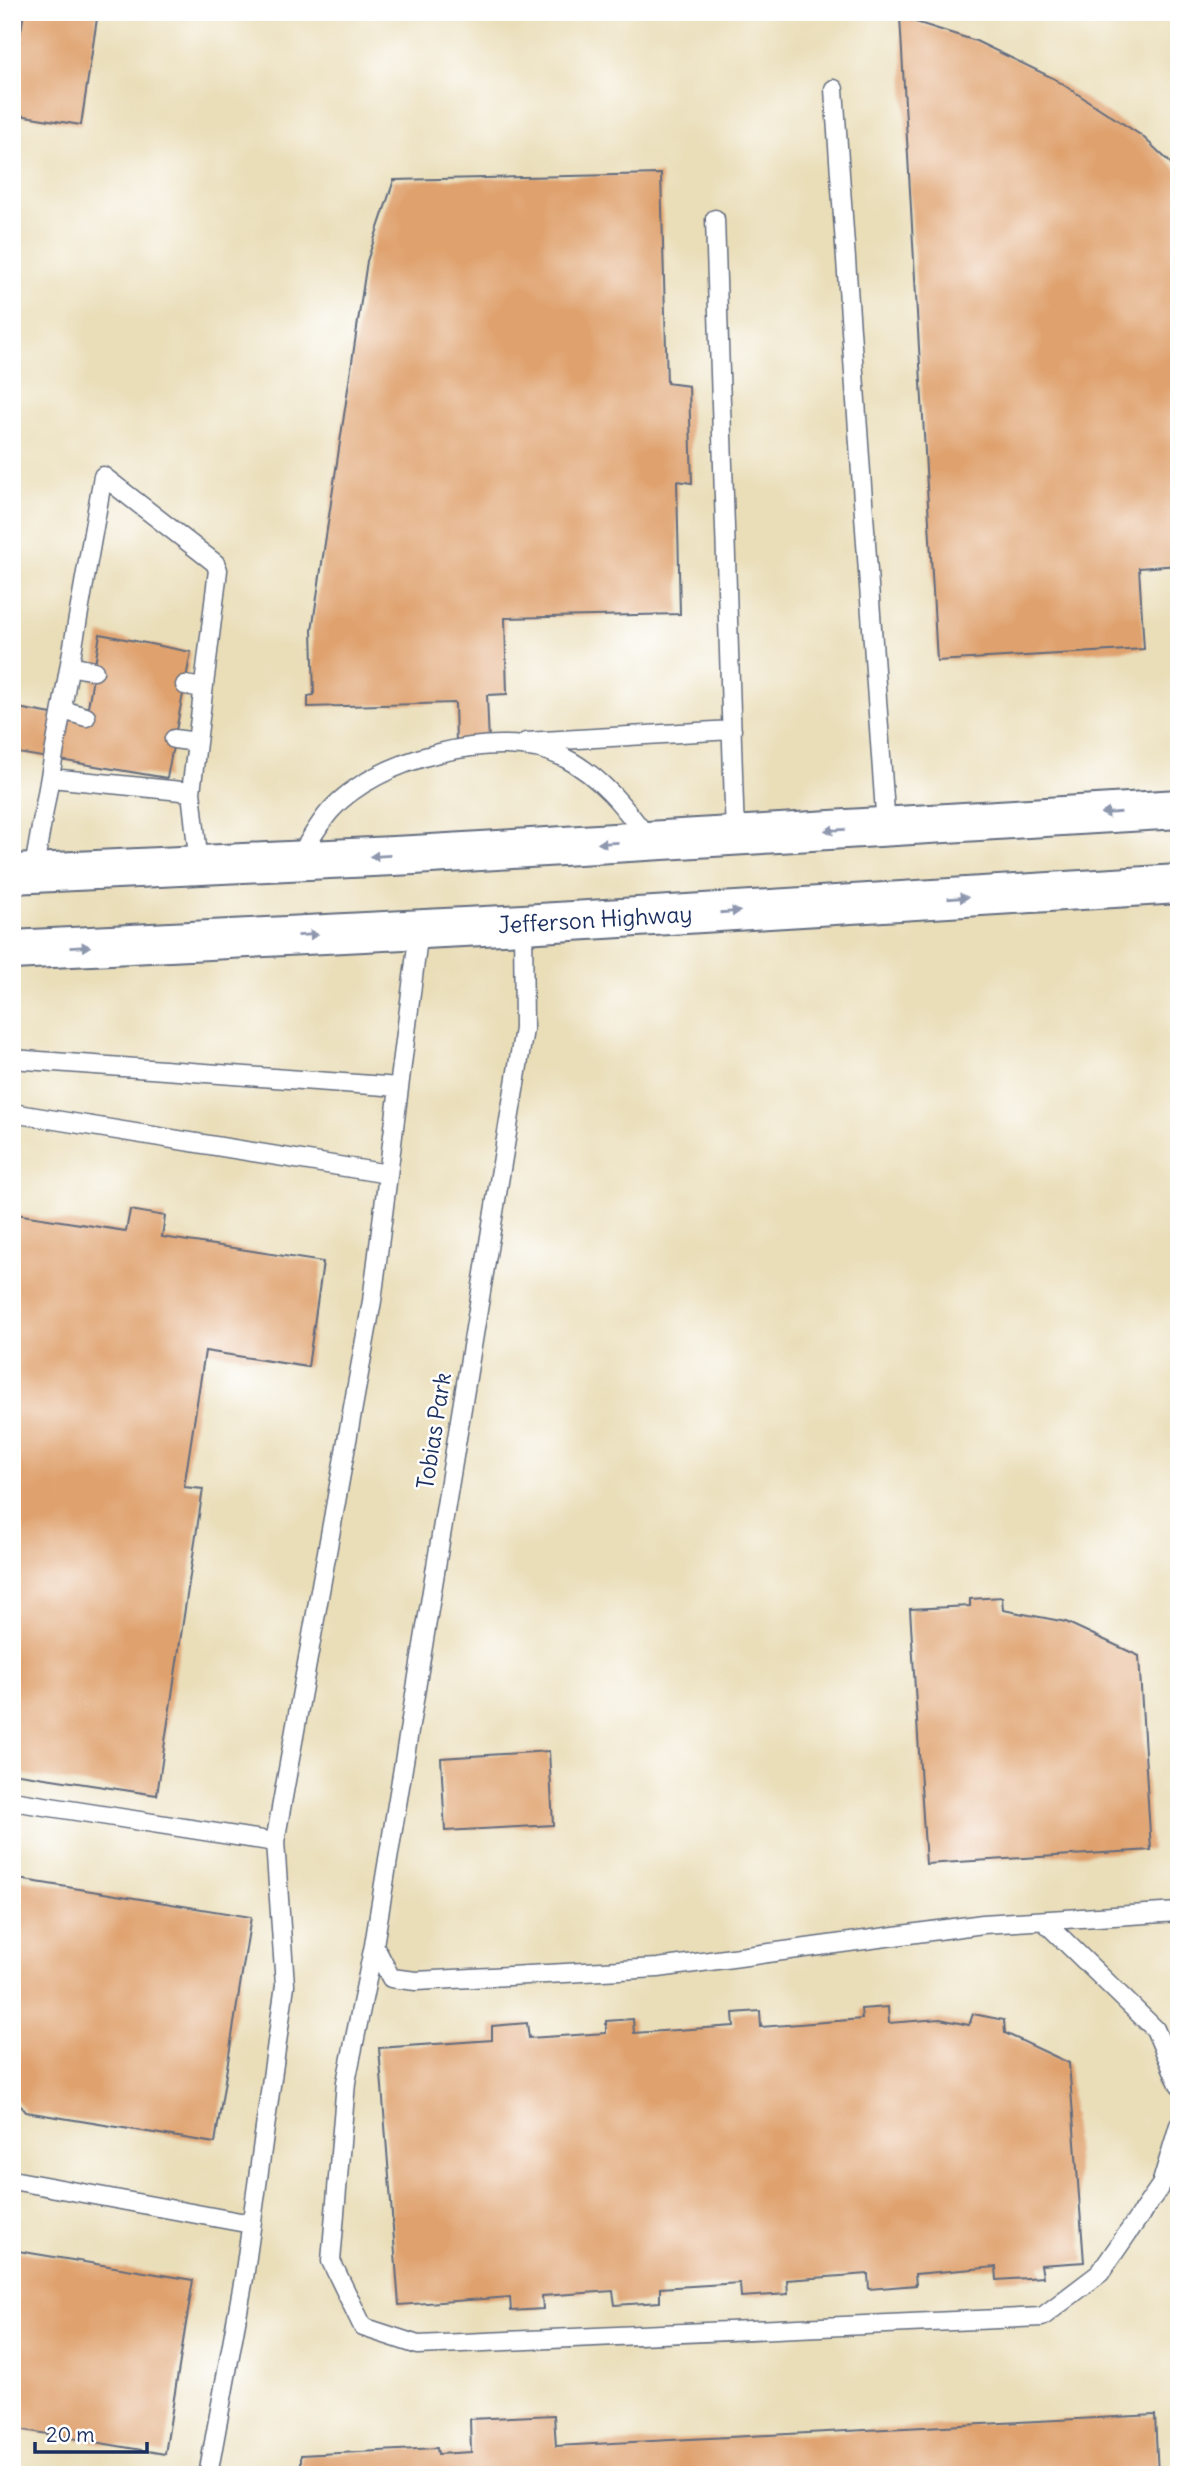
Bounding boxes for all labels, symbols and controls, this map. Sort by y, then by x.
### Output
one-way arrow [1099,808,1121,819]
one-way arrow [823,825,845,836]
one-way arrow [596,838,618,849]
one-way arrow [369,851,391,862]
one-way arrow [947,892,969,903]
street label: Jefferson Highway [497,899,693,939]
one-way arrow [720,906,742,917]
one-way arrow [297,930,319,941]
one-way arrow [70,941,92,952]
street label: Tobias Park [410,1370,457,1491]
scale bar [35,2410,147,2454]
text: 20 m [46,2421,95,2448]

